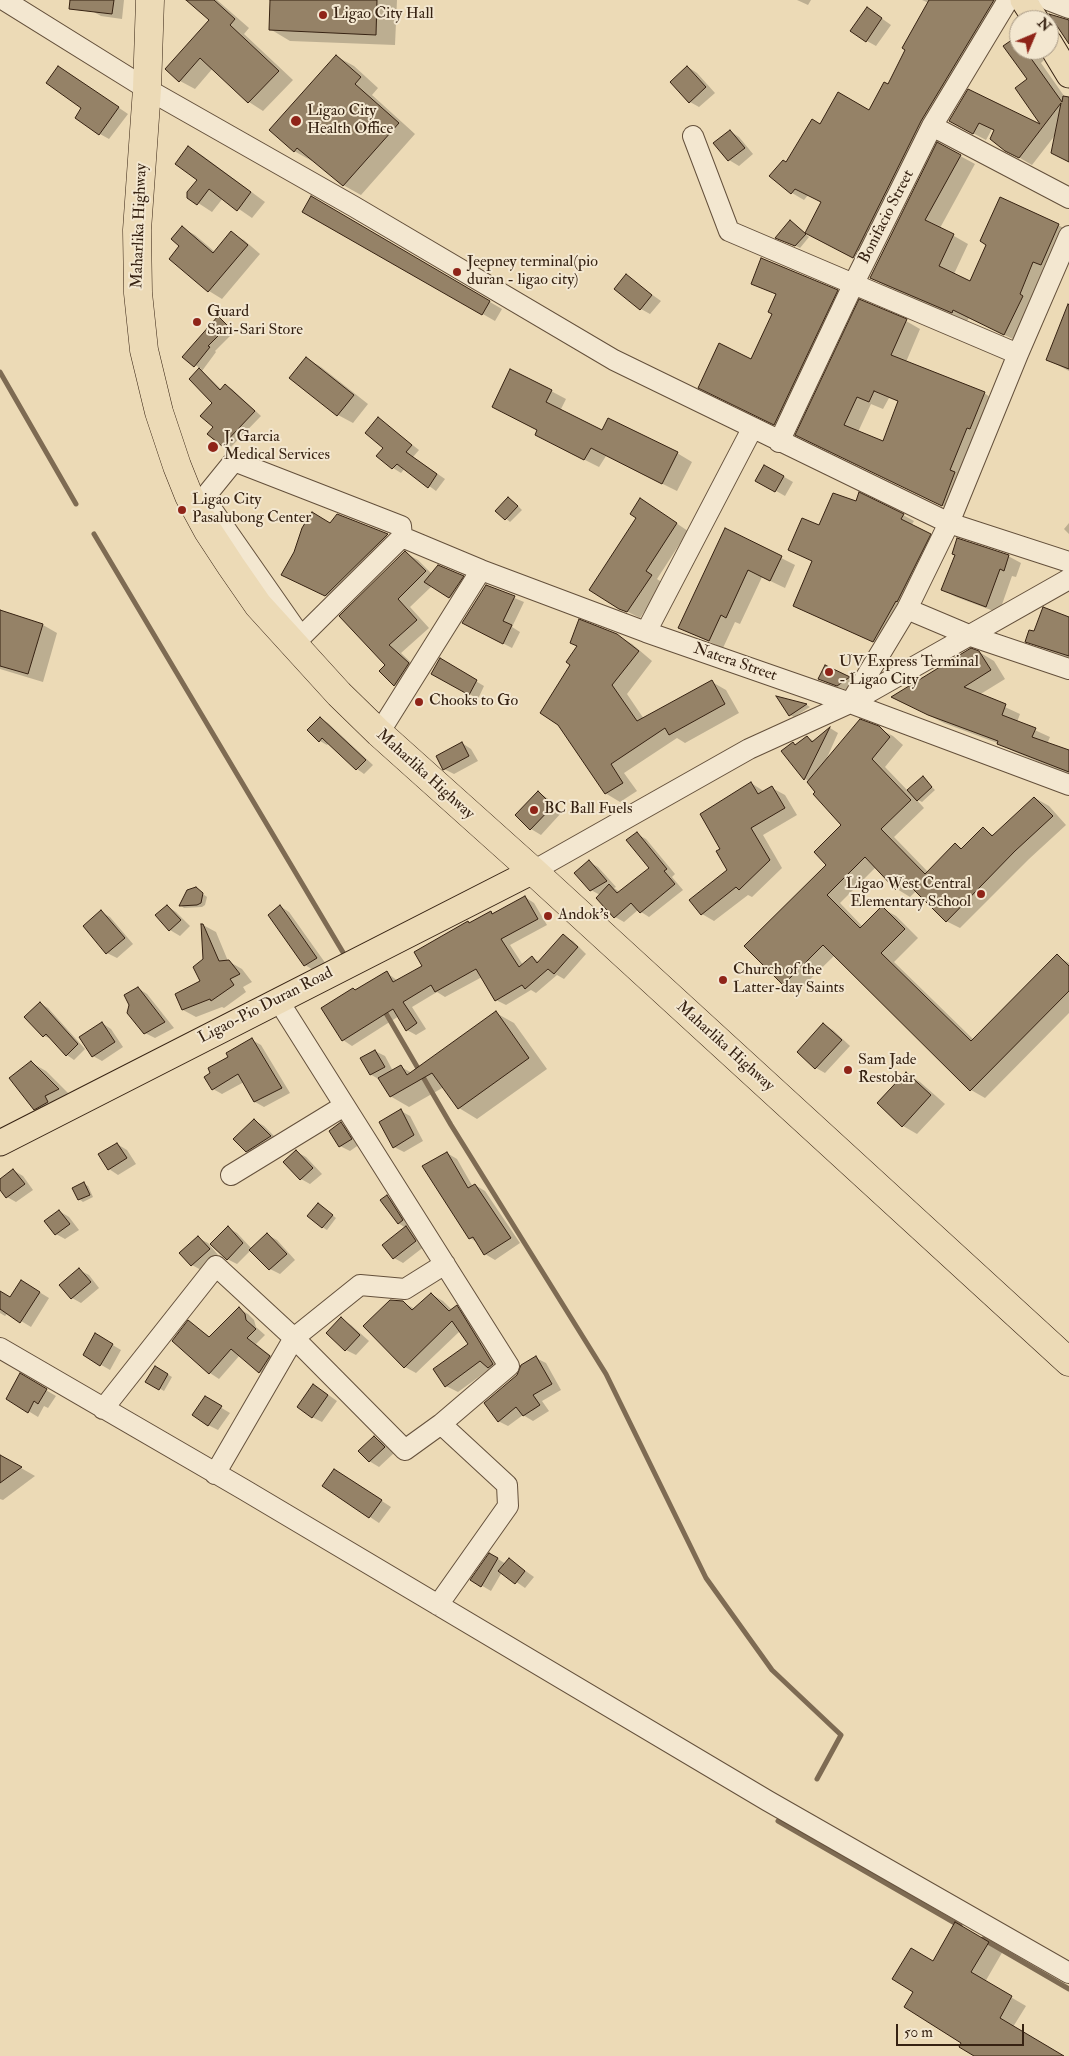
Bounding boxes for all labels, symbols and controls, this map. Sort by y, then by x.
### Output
place label: Ligao City Hall [333,5,434,25]
marker: Ligao City Hall [317,9,329,21]
north arrow [1009,10,1059,60]
text: N [1034,14,1055,35]
place label: Ligao City Health Office [307,102,393,140]
marker: Ligao City Health Office [289,114,303,128]
street label: Maharlika Highway [128,163,152,289]
street label: Bonifacio Street [855,167,919,267]
place label: Jeepney terminal(pio duran - ligao city) [467,253,598,291]
marker: Jeepney terminal(pio duran - ligao city) [451,266,463,278]
place label: Guard Sari-Sari Store [207,303,303,341]
marker: Guard Sari-Sari Store [191,316,203,328]
place label: J. Garcia Medical Services [224,428,330,466]
marker: J. Garcia Medical Services [206,440,220,454]
place label: Ligao City Pasalubong Center [192,491,311,529]
marker: Ligao City Pasalubong Center [176,504,188,516]
street label: Natera Street [691,640,779,686]
place label: UV Express Terminal - Ligao City [839,653,979,691]
marker: UV Express Terminal - Ligao City [823,666,835,678]
place label: Chooks to Go [429,692,518,712]
marker: Chooks to Go [413,696,425,708]
street label: Maharlika Highway [372,726,478,824]
place label: BC Ball Fuels [544,800,632,820]
marker: BC Ball Fuels [528,804,540,816]
place label: Ligao West Central Elementary School [846,875,971,913]
marker: Ligao West Central Elementary School [975,888,987,900]
place label: Andok's [558,906,609,926]
marker: Andok's [542,910,554,922]
place label: Church of the Latter-day Saints [733,961,844,999]
street label: Ligao-Pio Duran Road [196,964,336,1048]
marker: Church of the Latter-day Saints [717,974,729,986]
street label: Maharlika Highway [672,998,778,1096]
place label: Sam Jade Restobar [858,1051,917,1089]
marker: Sam Jade Restobar [842,1064,854,1076]
scale bar [899,2014,1026,2046]
text: 50 m [904,2023,933,2042]

